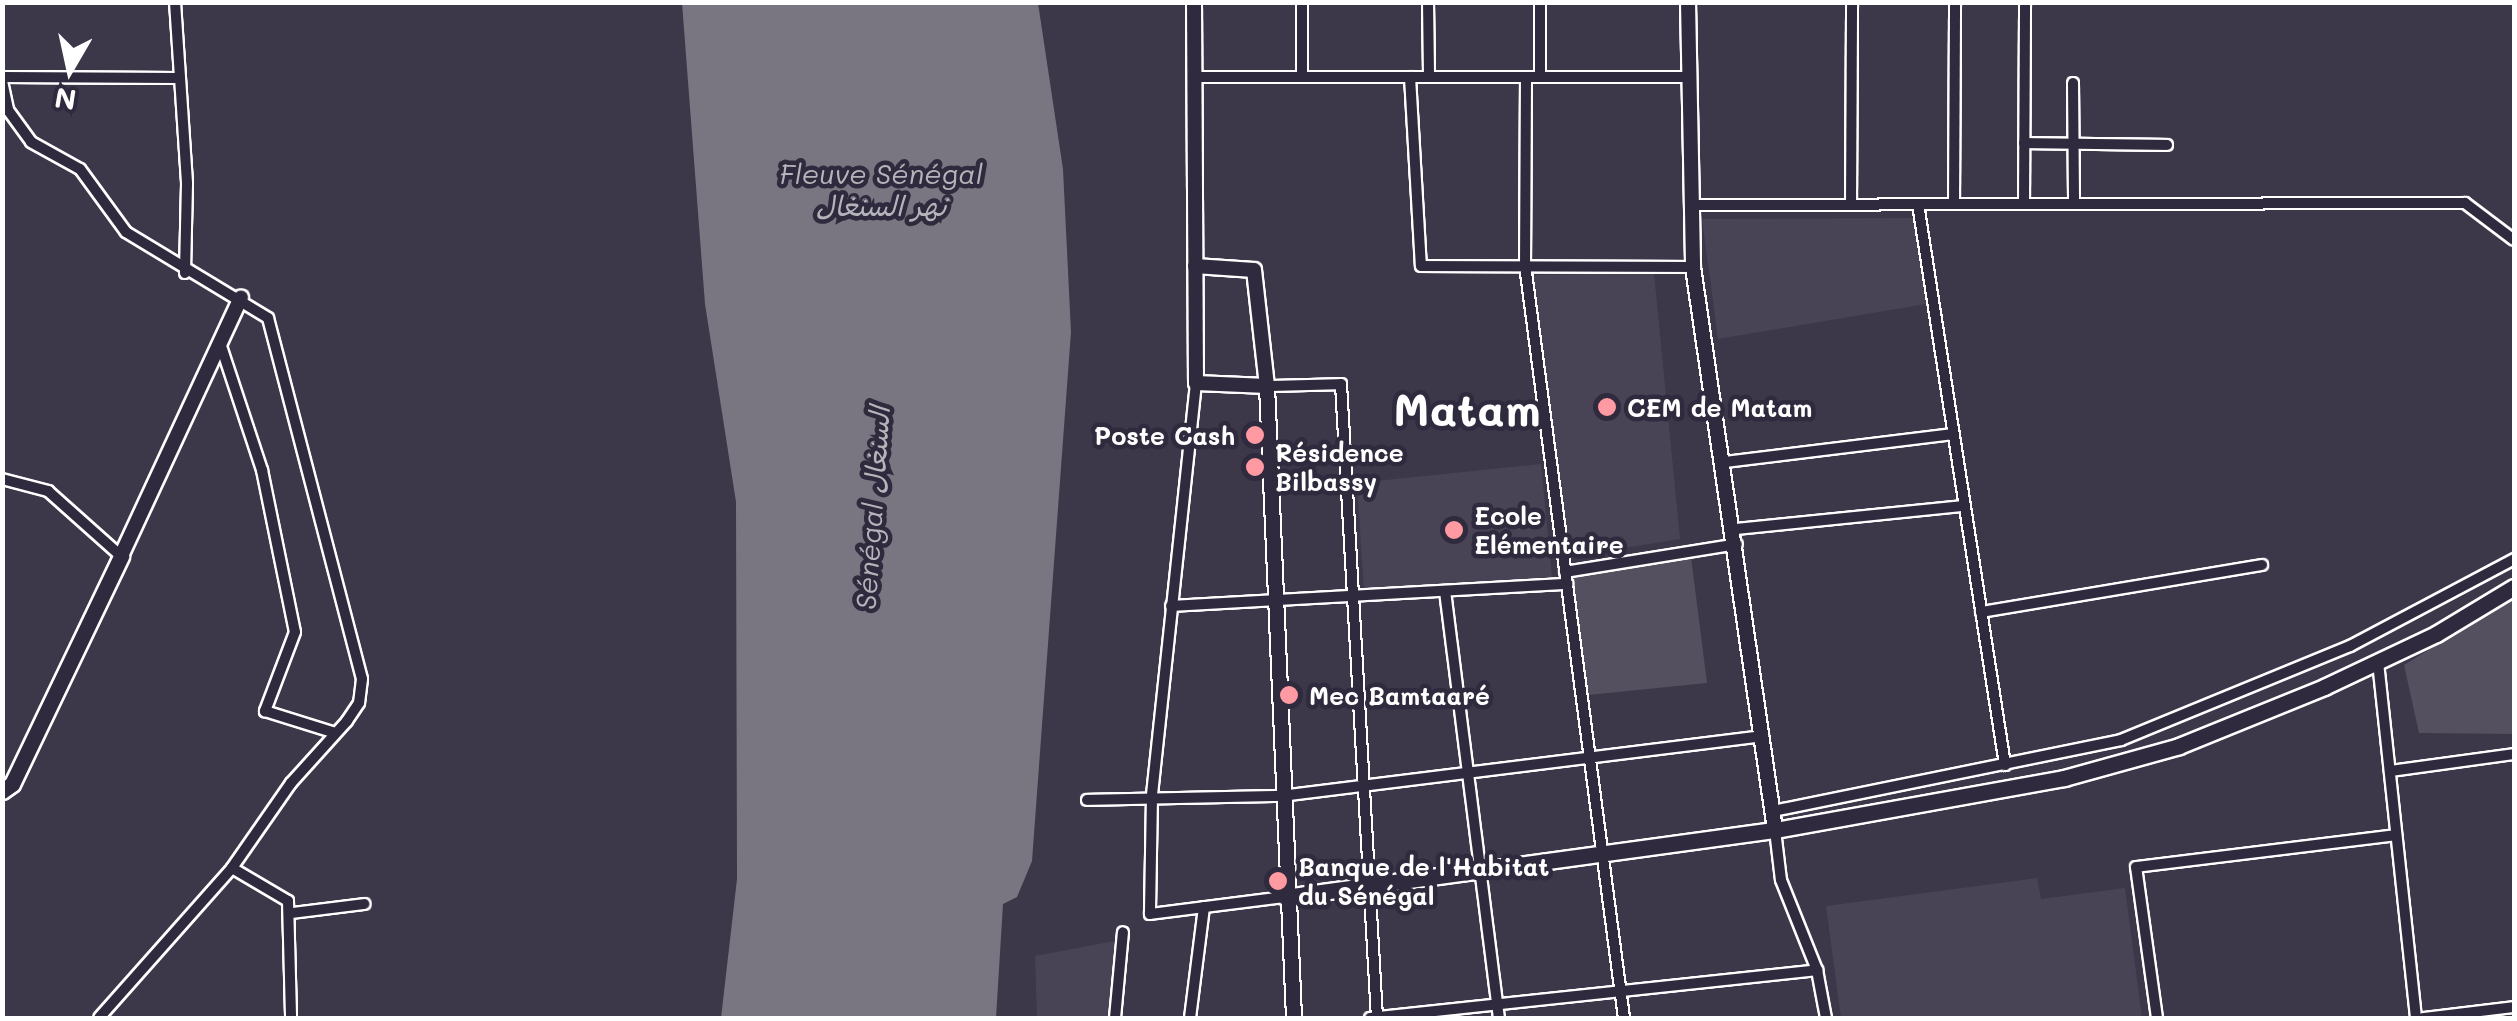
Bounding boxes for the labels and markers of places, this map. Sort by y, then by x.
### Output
place label: CEM de Matam [1627,392,1812,422]
marker: CEM de Matam [1596,396,1618,418]
place label: Poste Cash [1094,420,1235,450]
marker: Poste Cash [1244,424,1266,446]
place label: Résidence Bilbassy [1275,438,1404,497]
marker: Résidence Bilbassy [1244,456,1266,478]
place label: Ecole Elémentaire [1474,501,1624,560]
marker: Ecole Elémentaire [1443,519,1465,541]
place label: Mec Bamtaaré [1309,680,1490,710]
marker: Mec Bamtaaré [1278,684,1300,706]
place label: Banque de l'Habitat du Sénégal [1298,852,1549,911]
marker: Banque de l'Habitat du Sénégal [1267,870,1289,892]

